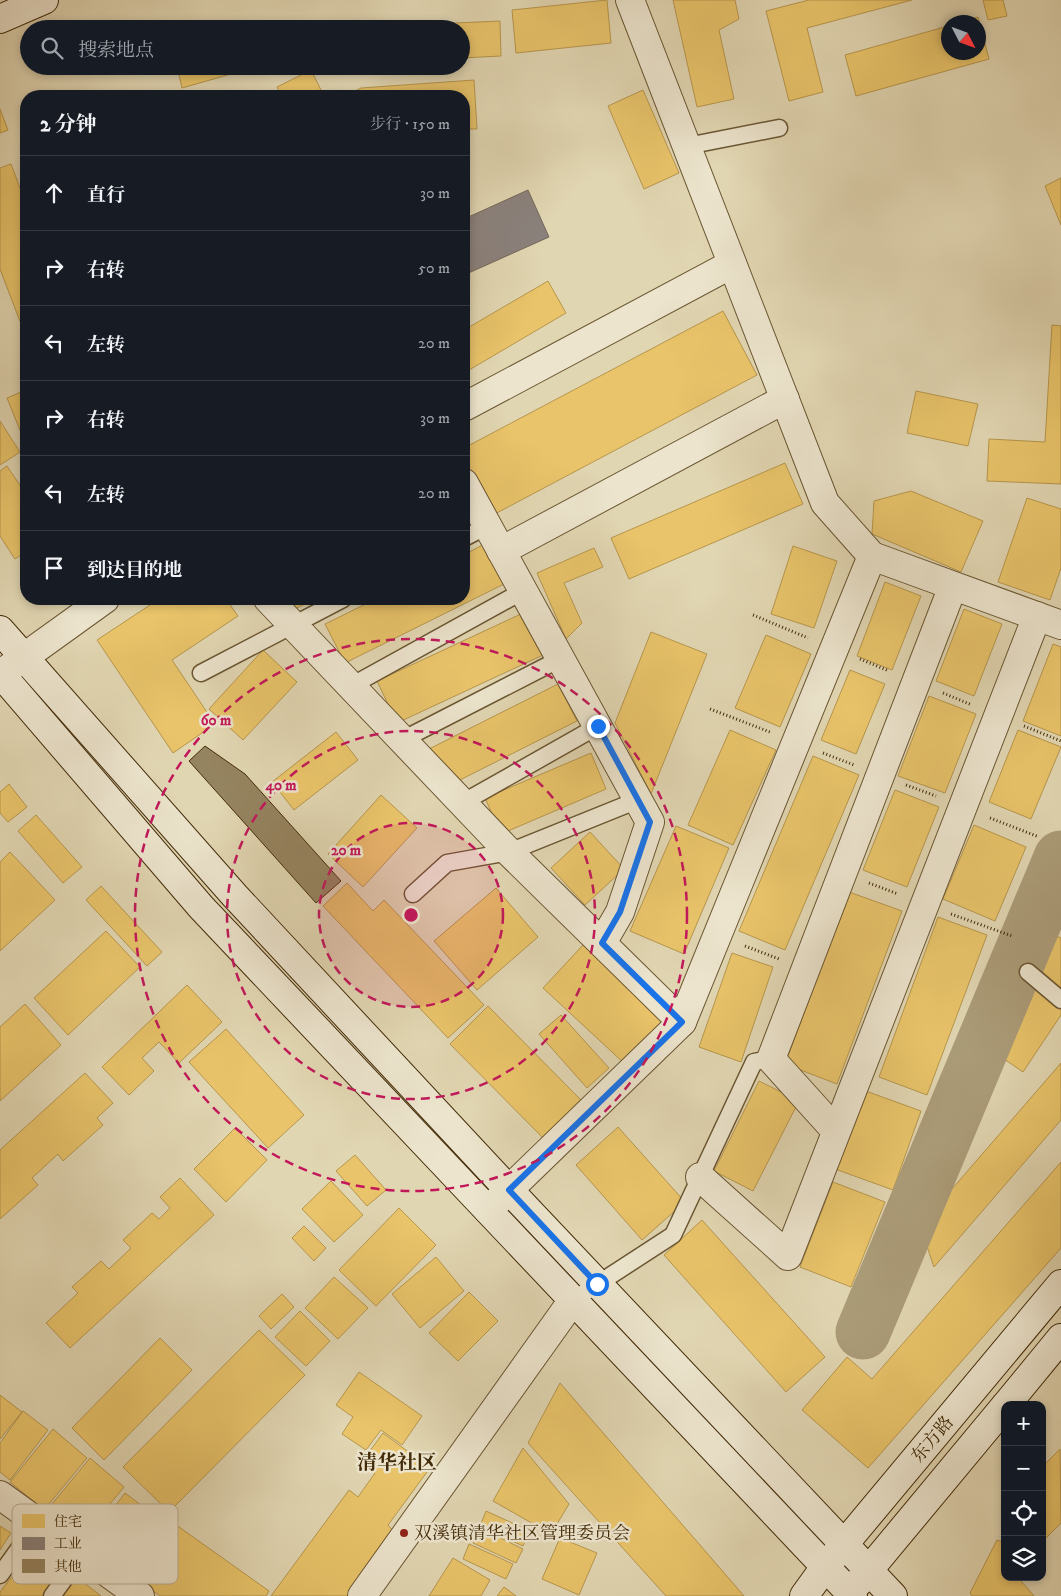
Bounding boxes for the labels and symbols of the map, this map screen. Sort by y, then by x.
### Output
north arrow [941,15,986,60]
text: 60 m [201,711,232,730]
route end [587,715,610,738]
text: 40 m [264,776,297,795]
text: 20 m [331,841,362,860]
centre of rings [402,906,420,924]
route start [586,1273,609,1296]
street label: 东方路 [907,1412,959,1467]
district label: 清华社区 [357,1451,437,1476]
legend [12,1504,178,1584]
text: 住宅 [54,1513,82,1531]
place label: 双溪镇清华社区管理委员会 [414,1523,630,1545]
marker: 双溪镇清华社区管理委员会 [398,1527,410,1539]
text: 工业 [54,1535,82,1553]
text: 其他 [54,1558,82,1576]

